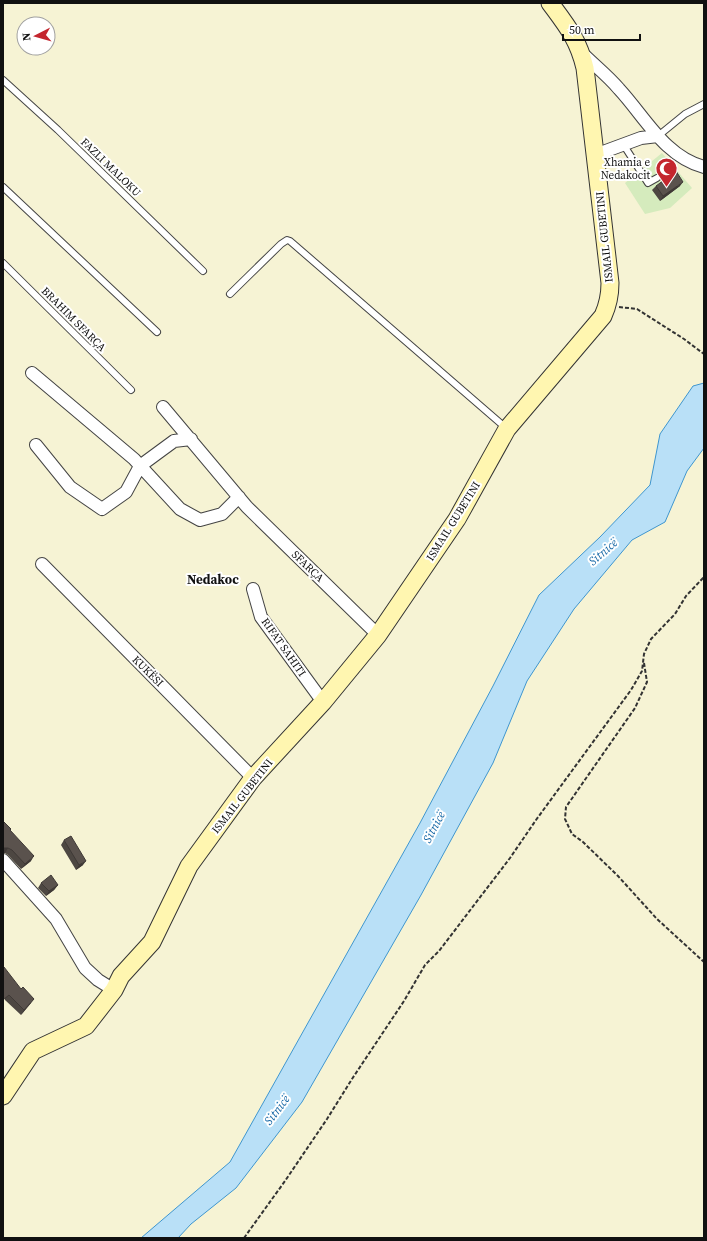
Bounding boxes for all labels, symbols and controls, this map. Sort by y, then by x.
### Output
north arrow [16,16,56,56]
scale bar [563,16,640,42]
text: 50 m [569,22,595,38]
text: N [19,32,34,42]
street label: FAZLI MALOKU [77,135,144,200]
place label: Xhamia e Nedakocit [601,155,650,183]
mosque icon: Xhamia e Nedakocit [653,155,679,188]
street label: ISMAIL GUBETINI [592,191,617,283]
street label: BRAHIM SFARÇA [38,284,110,355]
street label: ISMAIL GUBETINI [423,479,484,564]
water label: Sitnicë [585,534,622,569]
street label: SFARÇA [288,547,328,586]
district label: Nedakoc [187,571,239,588]
street label: RIFAT SAHITI [258,615,309,680]
street label: KUKËSI [129,652,167,690]
street label: ISMAIL GUBETINI [208,756,276,837]
water label: Sitnicë [419,807,449,846]
water label: Sitnicë [261,1091,294,1128]

